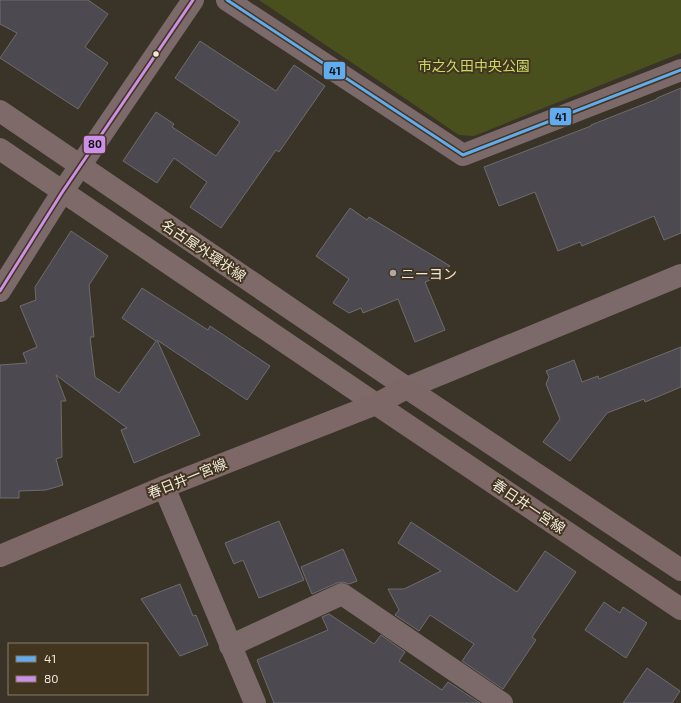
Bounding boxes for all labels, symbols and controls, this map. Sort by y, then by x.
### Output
unlabelled marker [151,49,161,59]
park label: 市之久田中央公園 [418,57,530,74]
line badge: 41 [323,61,346,80]
text: 41 [329,64,341,77]
line badge: 41 [549,107,572,126]
text: 41 [555,110,567,123]
line badge: 80 [83,135,106,154]
text: 80 [88,137,102,150]
street label: 名古屋外環状線 [159,216,249,284]
place label: ニーヨン [401,265,457,282]
marker: ニーヨン [388,268,398,278]
street label: 春日井一宮線 [145,454,229,502]
street label: 春日井一宮線 [489,475,569,537]
legend [8,643,148,695]
text: 41 [44,651,56,665]
text: 80 [44,671,59,685]

